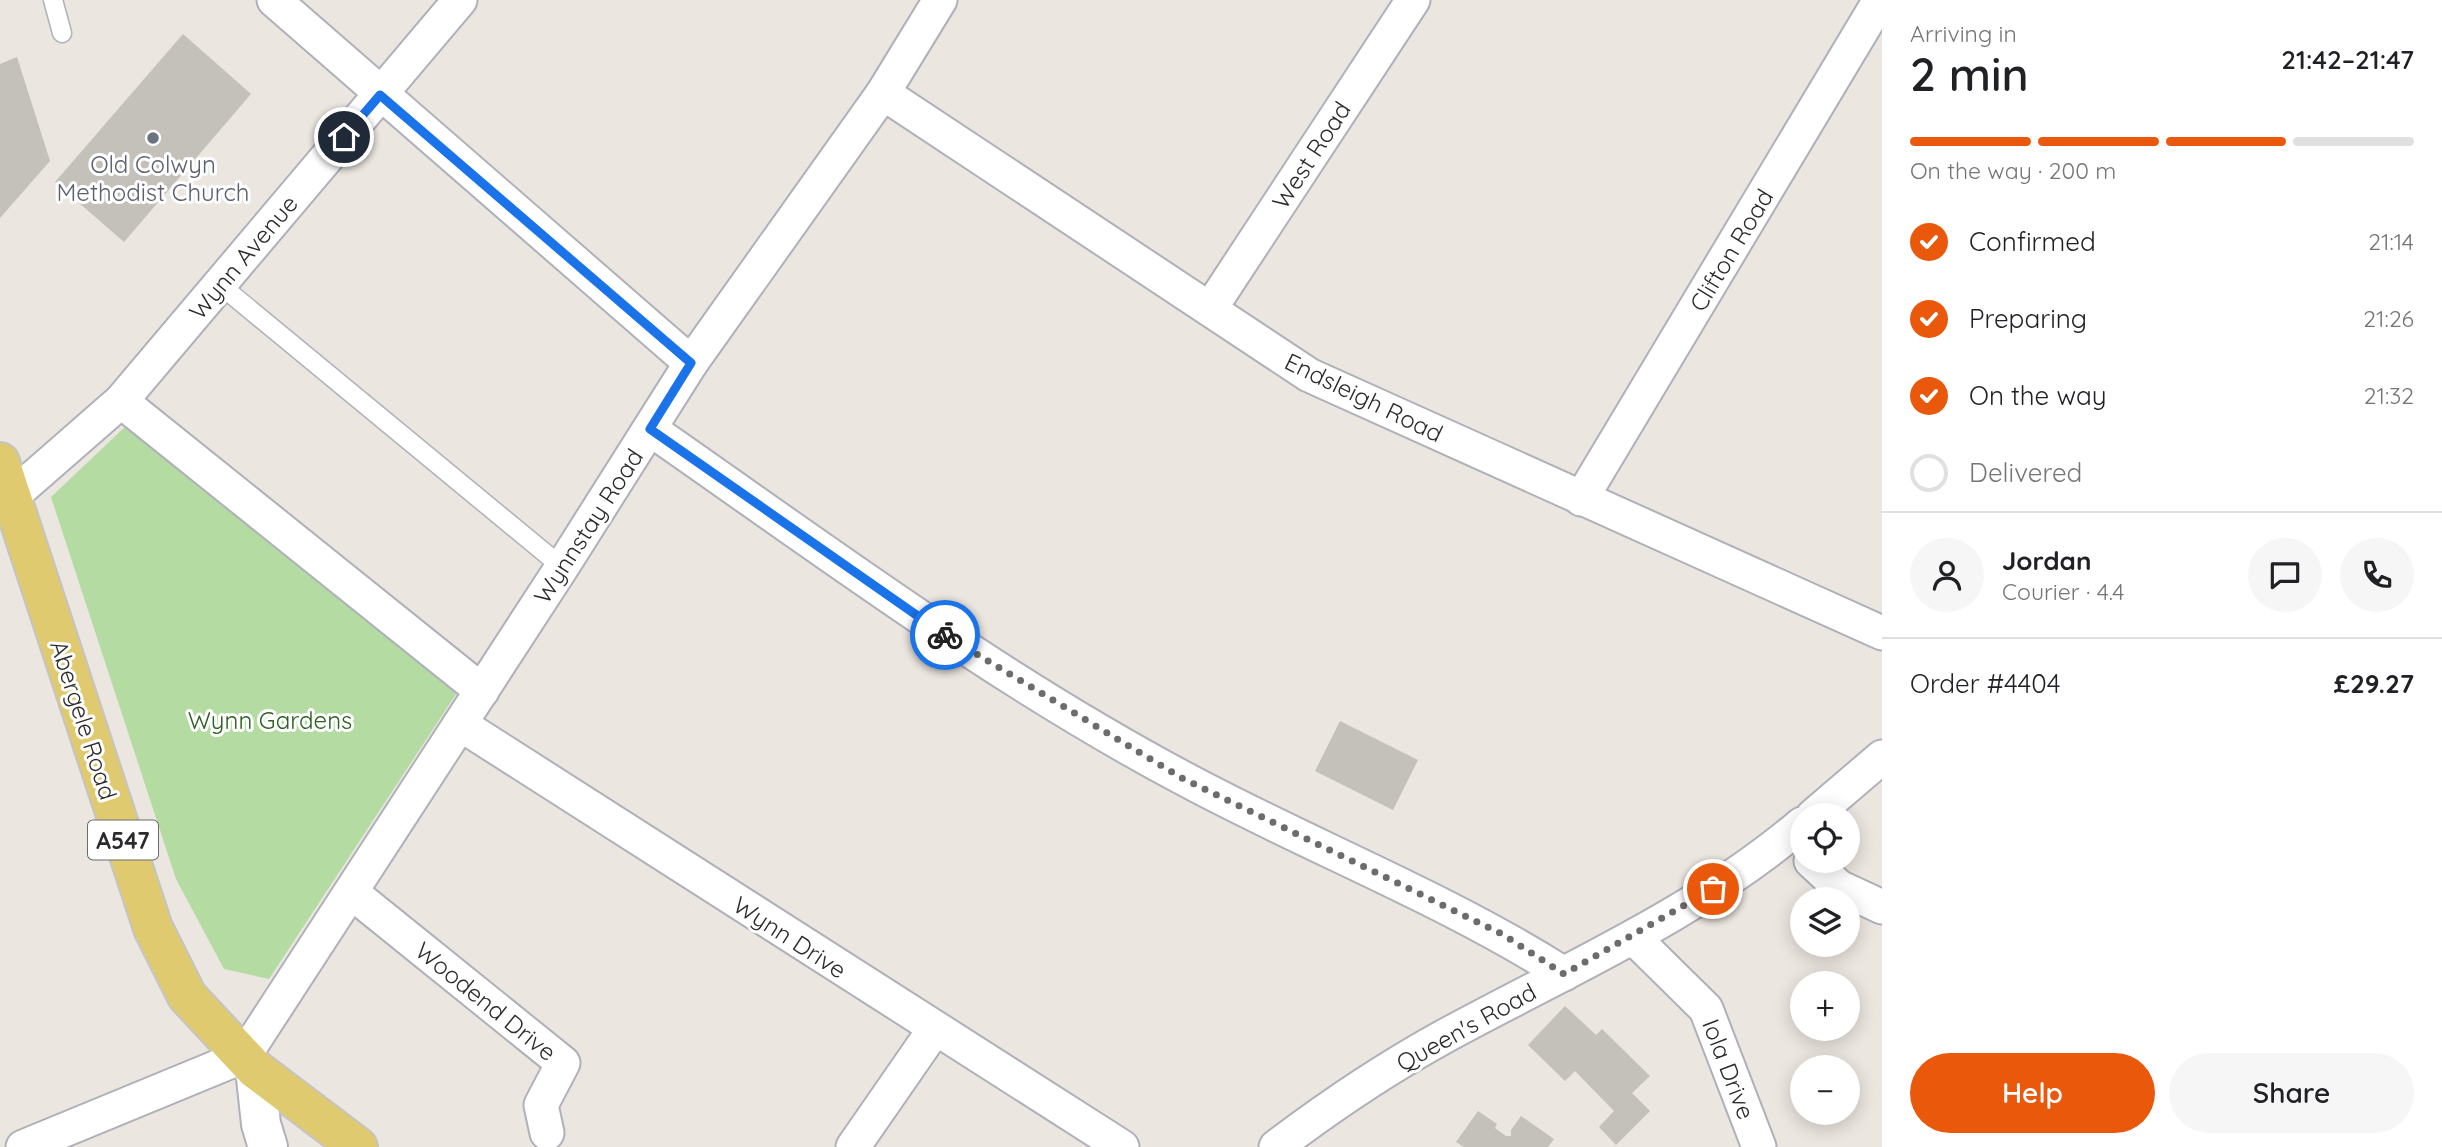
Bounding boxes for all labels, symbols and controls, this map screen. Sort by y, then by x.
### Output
text: Arriving in [1910,19,2017,48]
text: 21:42–21:47 [2281,43,2414,76]
text: 2 min [1910,45,2029,103]
street label: West Road [1265,96,1357,214]
pin [314,107,374,167]
icon: home [325,118,363,156]
marker: Old Colwyn Methodist Church [145,130,161,146]
place label: Old Colwyn Methodist Church [56,149,250,207]
text: On the way · 200 m [1910,156,2116,185]
street label: Clifton Road [1683,183,1779,317]
street label: Wynn Avenue [182,189,304,325]
icon: check [1910,223,1948,261]
text: Confirmed [1969,225,2096,258]
text: 21:14 [2368,227,2414,256]
icon: check [1910,300,1948,338]
text: Preparing [1969,302,2087,335]
text: 21:26 [2363,304,2414,333]
street label: Endsleigh Road [1280,346,1448,448]
icon: check [1910,377,1948,415]
text: On the way [1969,379,2107,412]
text: 21:32 [2364,381,2414,410]
street label: Wynnstay Road [527,443,649,609]
text: Delivered [1969,456,2082,489]
button: person [1910,538,1984,612]
button: chat [2248,538,2322,612]
button: phone [2340,538,2414,612]
text: Jordan [2002,544,2091,577]
text: Courier · 4.4 [2002,577,2124,606]
courier [910,600,980,670]
icon: bike [926,616,964,654]
street label: Abergele Road [44,637,124,803]
text: Order #4404 [1910,667,2061,700]
text: £29.27 [2334,667,2414,700]
park label: Wynn Gardens [188,705,352,735]
map controls [1790,803,1860,1125]
button: locate [1790,803,1860,873]
road number: A547 [88,820,158,860]
pin [1683,859,1743,919]
icon: bag [1694,870,1732,908]
button: layers [1790,887,1860,957]
street label: Wynn Drive [728,889,852,985]
street label: Woodend Drive [409,935,563,1067]
button: + [1790,971,1860,1041]
street label: Queen's Road [1391,976,1541,1078]
street label: Iola Drive [1696,1015,1762,1123]
button: Help [1910,1053,2155,1133]
button: Share [2169,1053,2414,1133]
button: − [1790,1055,1860,1125]

